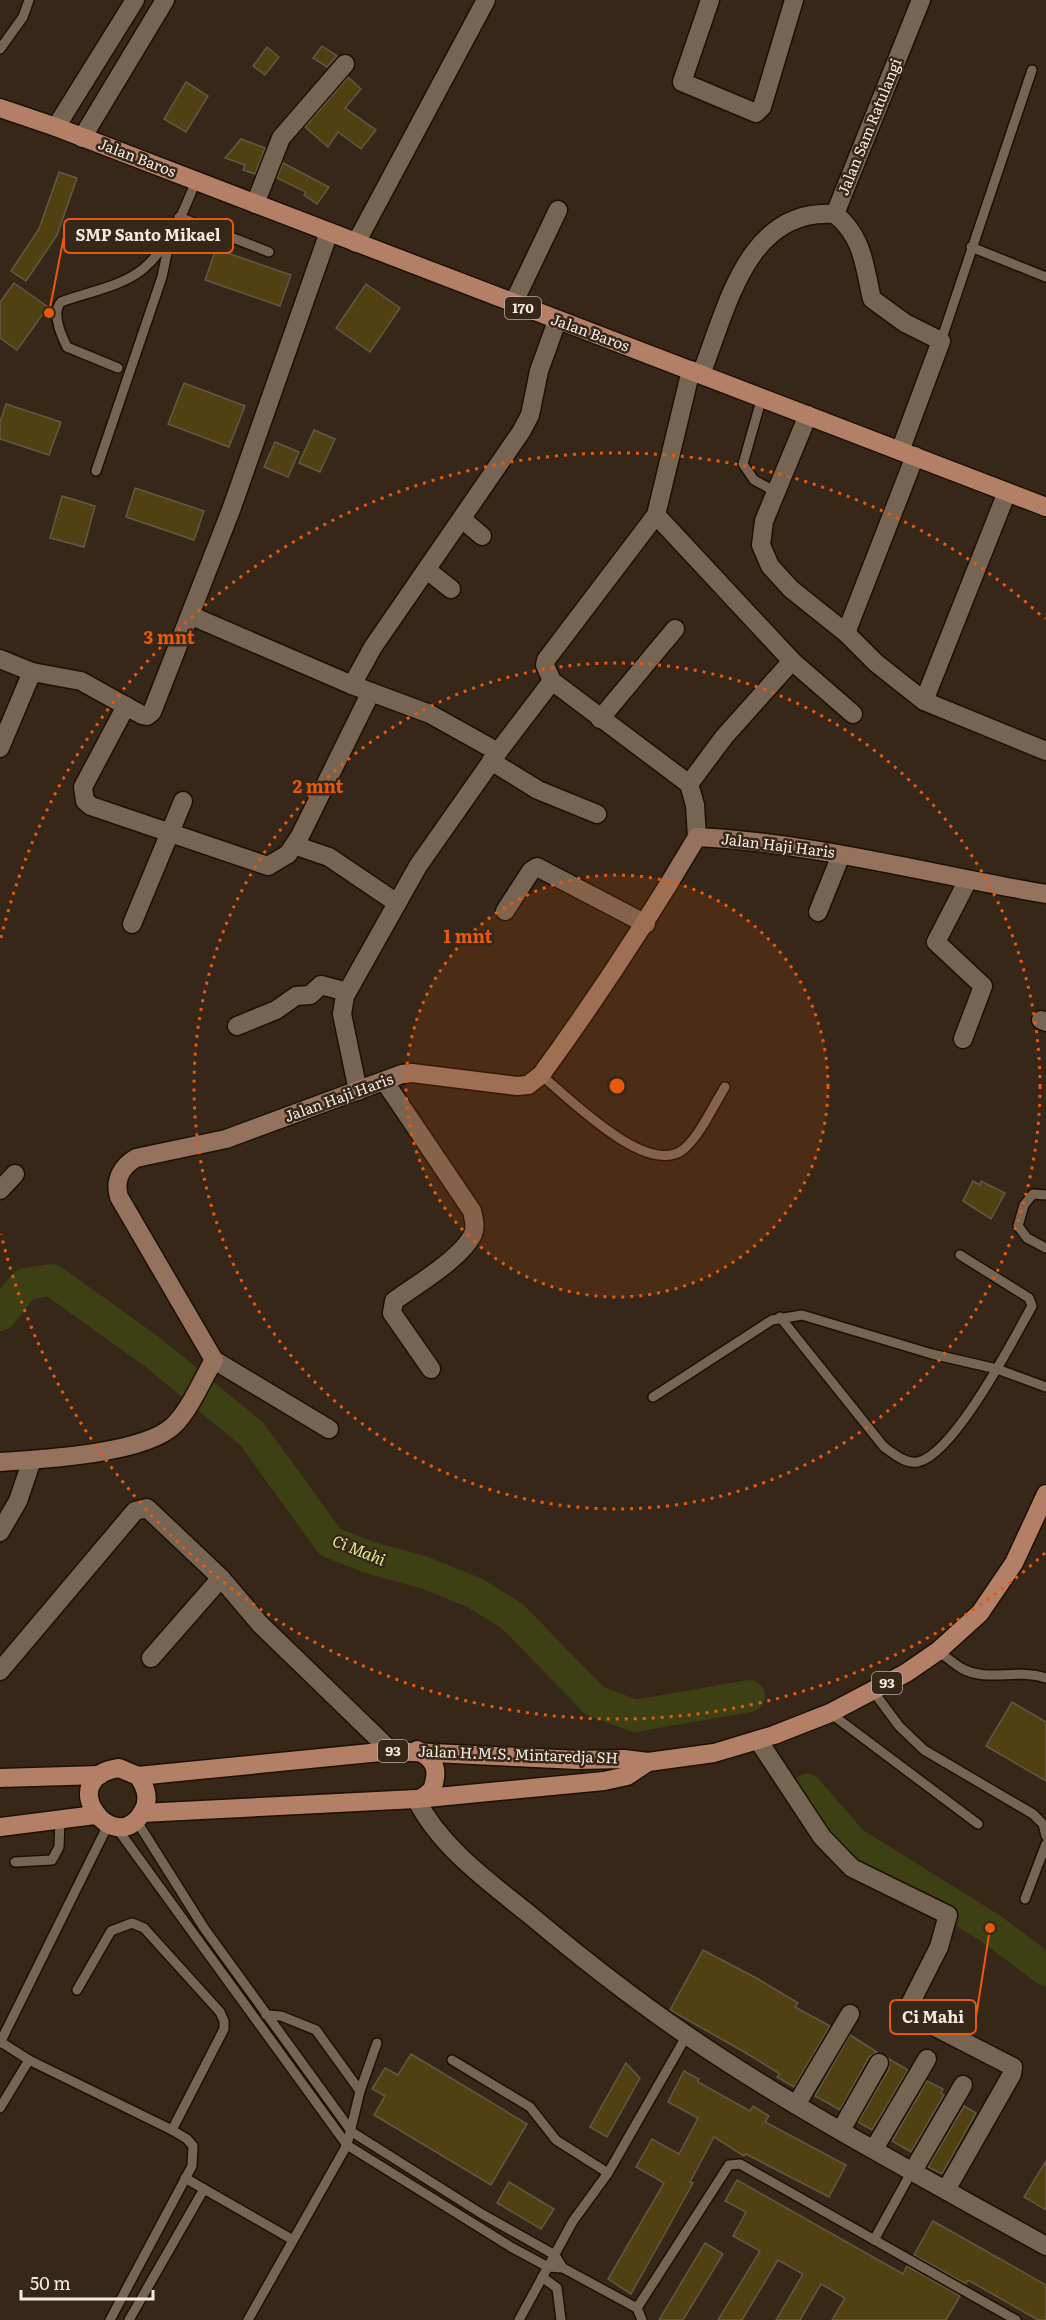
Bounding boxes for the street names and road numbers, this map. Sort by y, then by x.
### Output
street label: Jalan Sam Ratulangi [831,54,907,198]
street label: Jalan Baros [95,131,180,182]
road number: 170 [505,297,541,319]
street label: Jalan Baros [548,307,633,356]
street label: Jalan Haji Haris [720,826,836,863]
street label: Jalan Haji Haris [281,1066,396,1127]
road number: 93 [872,1672,902,1694]
street label: Jalan H.M.S. Mintaredja SH [418,1739,618,1768]
road number: 93 [378,1740,408,1762]

